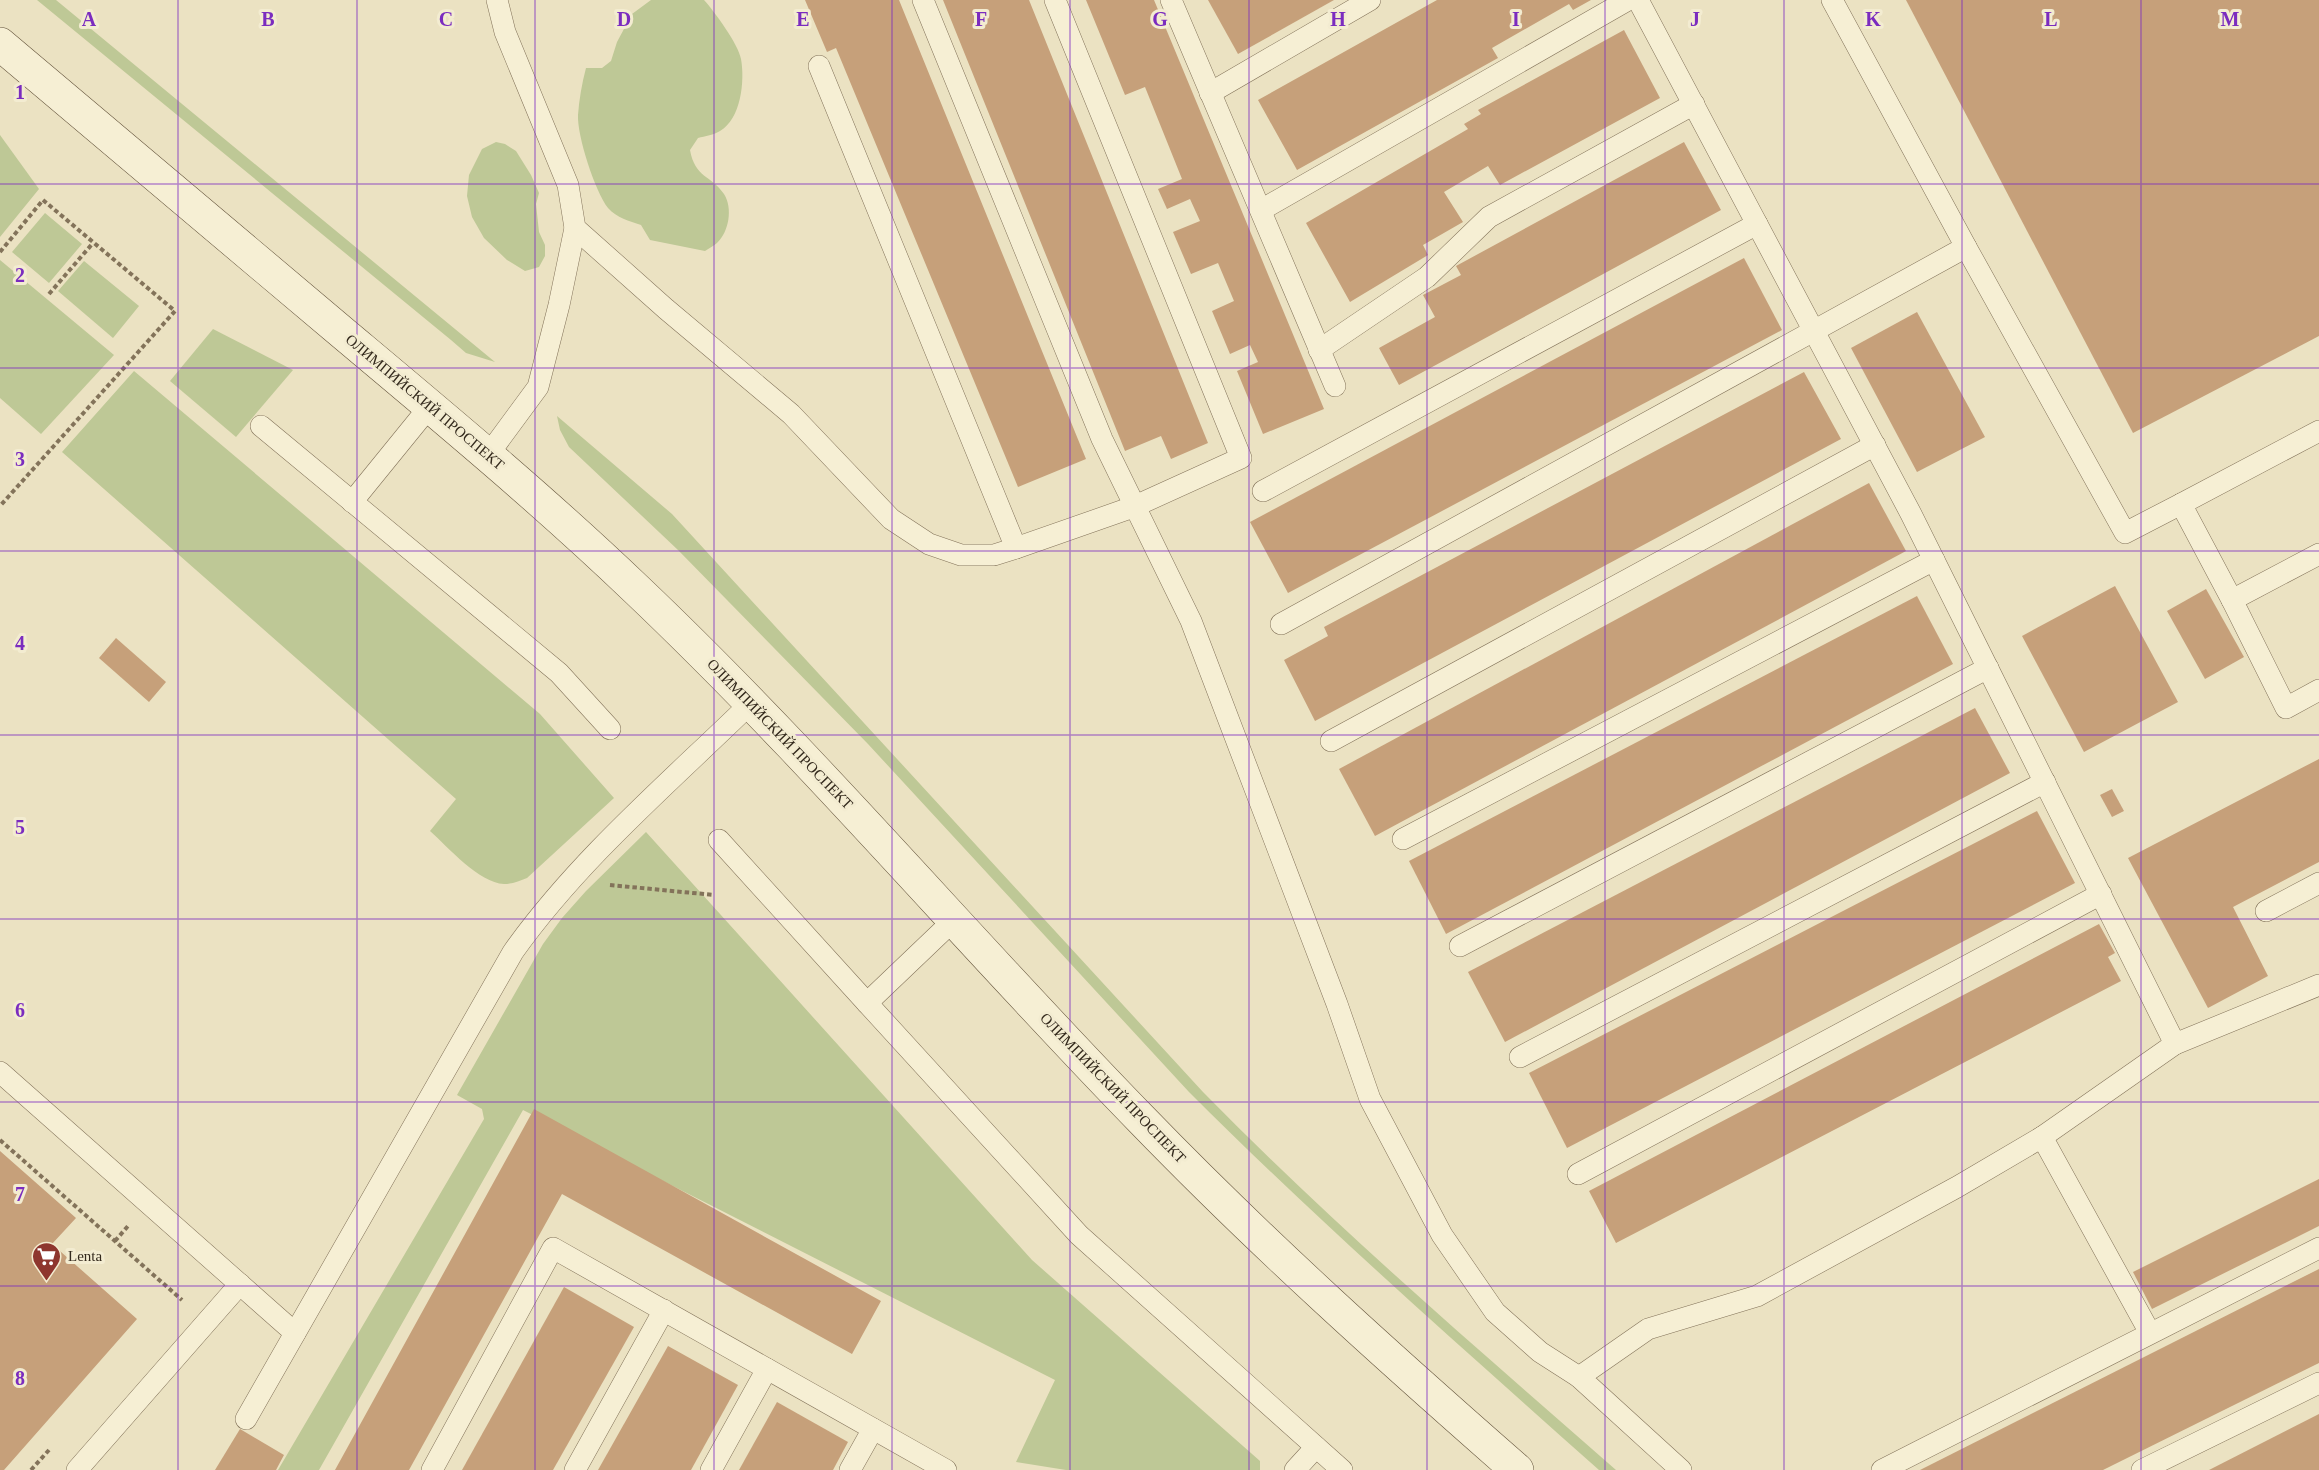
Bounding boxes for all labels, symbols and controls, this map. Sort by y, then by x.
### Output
text: A [82,8,97,30]
text: B [261,8,275,30]
text: C [439,8,453,30]
text: D [617,8,631,30]
text: E [796,8,810,30]
text: F [975,8,987,30]
text: G [1152,8,1168,30]
text: H [1330,8,1346,30]
text: I [1512,8,1520,30]
text: J [1690,8,1700,30]
text: K [1865,8,1881,30]
text: L [2044,8,2058,30]
text: M [2221,8,2240,30]
text: 1 [15,81,25,103]
text: 2 [15,264,25,286]
street label: ОЛИМПИЙСКИЙ ПРОСПЕКТ [343,331,507,473]
text: 3 [15,448,25,470]
text: 4 [15,632,25,654]
street label: ОЛИМПИЙСКИЙ ПРОСПЕКТ [704,656,856,812]
text: 5 [15,816,25,838]
text: 6 [15,999,25,1021]
street label: ОЛИМПИЙСКИЙ ПРОСПЕКТ [1037,1010,1189,1166]
text: 7 [15,1183,25,1205]
supermarket icon: Lenta [31,1240,63,1282]
place label: Lenta [68,1248,102,1264]
text: 8 [15,1367,25,1389]

